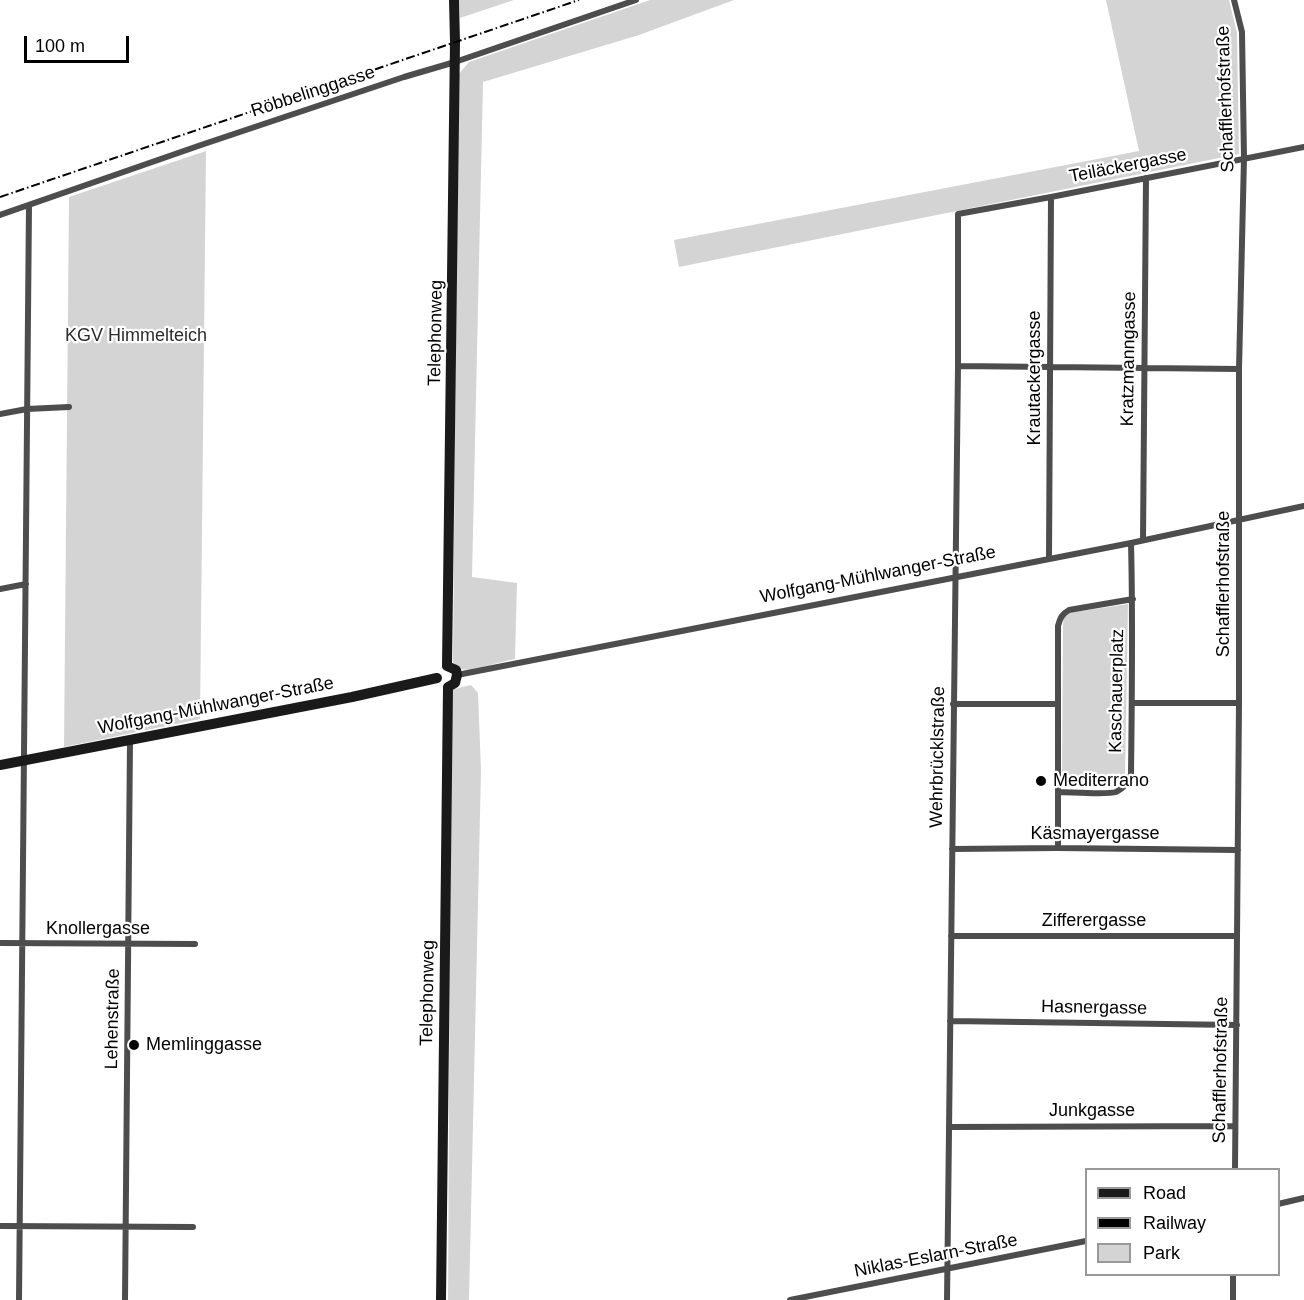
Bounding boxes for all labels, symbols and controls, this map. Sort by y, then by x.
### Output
scale bar [27,24,132,62]
street label: Schafflerhofstraße [1213,25,1239,173]
text: 100 m [35,36,85,56]
street label: Röbbelinggasse [248,62,378,122]
street label: Teiläckergasse [1068,144,1188,188]
street label: Telephonweg [424,280,448,386]
street label: Kratzmanngasse [1117,291,1141,427]
street label: Krautackergasse [1024,310,1046,446]
park label: KGV Himmelteich [65,325,207,347]
street label: Schafflerhofstraße [1213,511,1235,657]
street label: Wolfgang-Mühlwanger-Straße [758,542,998,608]
street label: Kaschauerplatz [1105,629,1129,753]
street label: Wolfgang-Mühlwanger-Straße [96,673,336,739]
street label: Wehrbrücklstraße [926,686,950,828]
place label: Mediterrano [1053,770,1149,792]
marker: Mediterrano [1034,774,1048,788]
street label: Käsmayergasse [1030,823,1160,845]
street label: Zifferergasse [1042,910,1146,932]
street label: Knollergasse [46,918,150,940]
street label: Telephonweg [416,940,440,1046]
street label: Lehenstraße [101,968,125,1070]
street label: Hasnergasse [1041,996,1147,1020]
street label: Schafflerhofstraße [1209,996,1233,1144]
place label: Memlinggasse [146,1034,262,1056]
marker: Memlinggasse [127,1038,141,1052]
street label: Junkgasse [1049,1100,1135,1122]
legend [1085,1168,1280,1276]
text: Road [1143,1183,1186,1203]
text: Railway [1143,1213,1206,1233]
street label: Niklas-Eslarn-Straße [852,1230,1020,1282]
text: Park [1143,1243,1180,1263]

